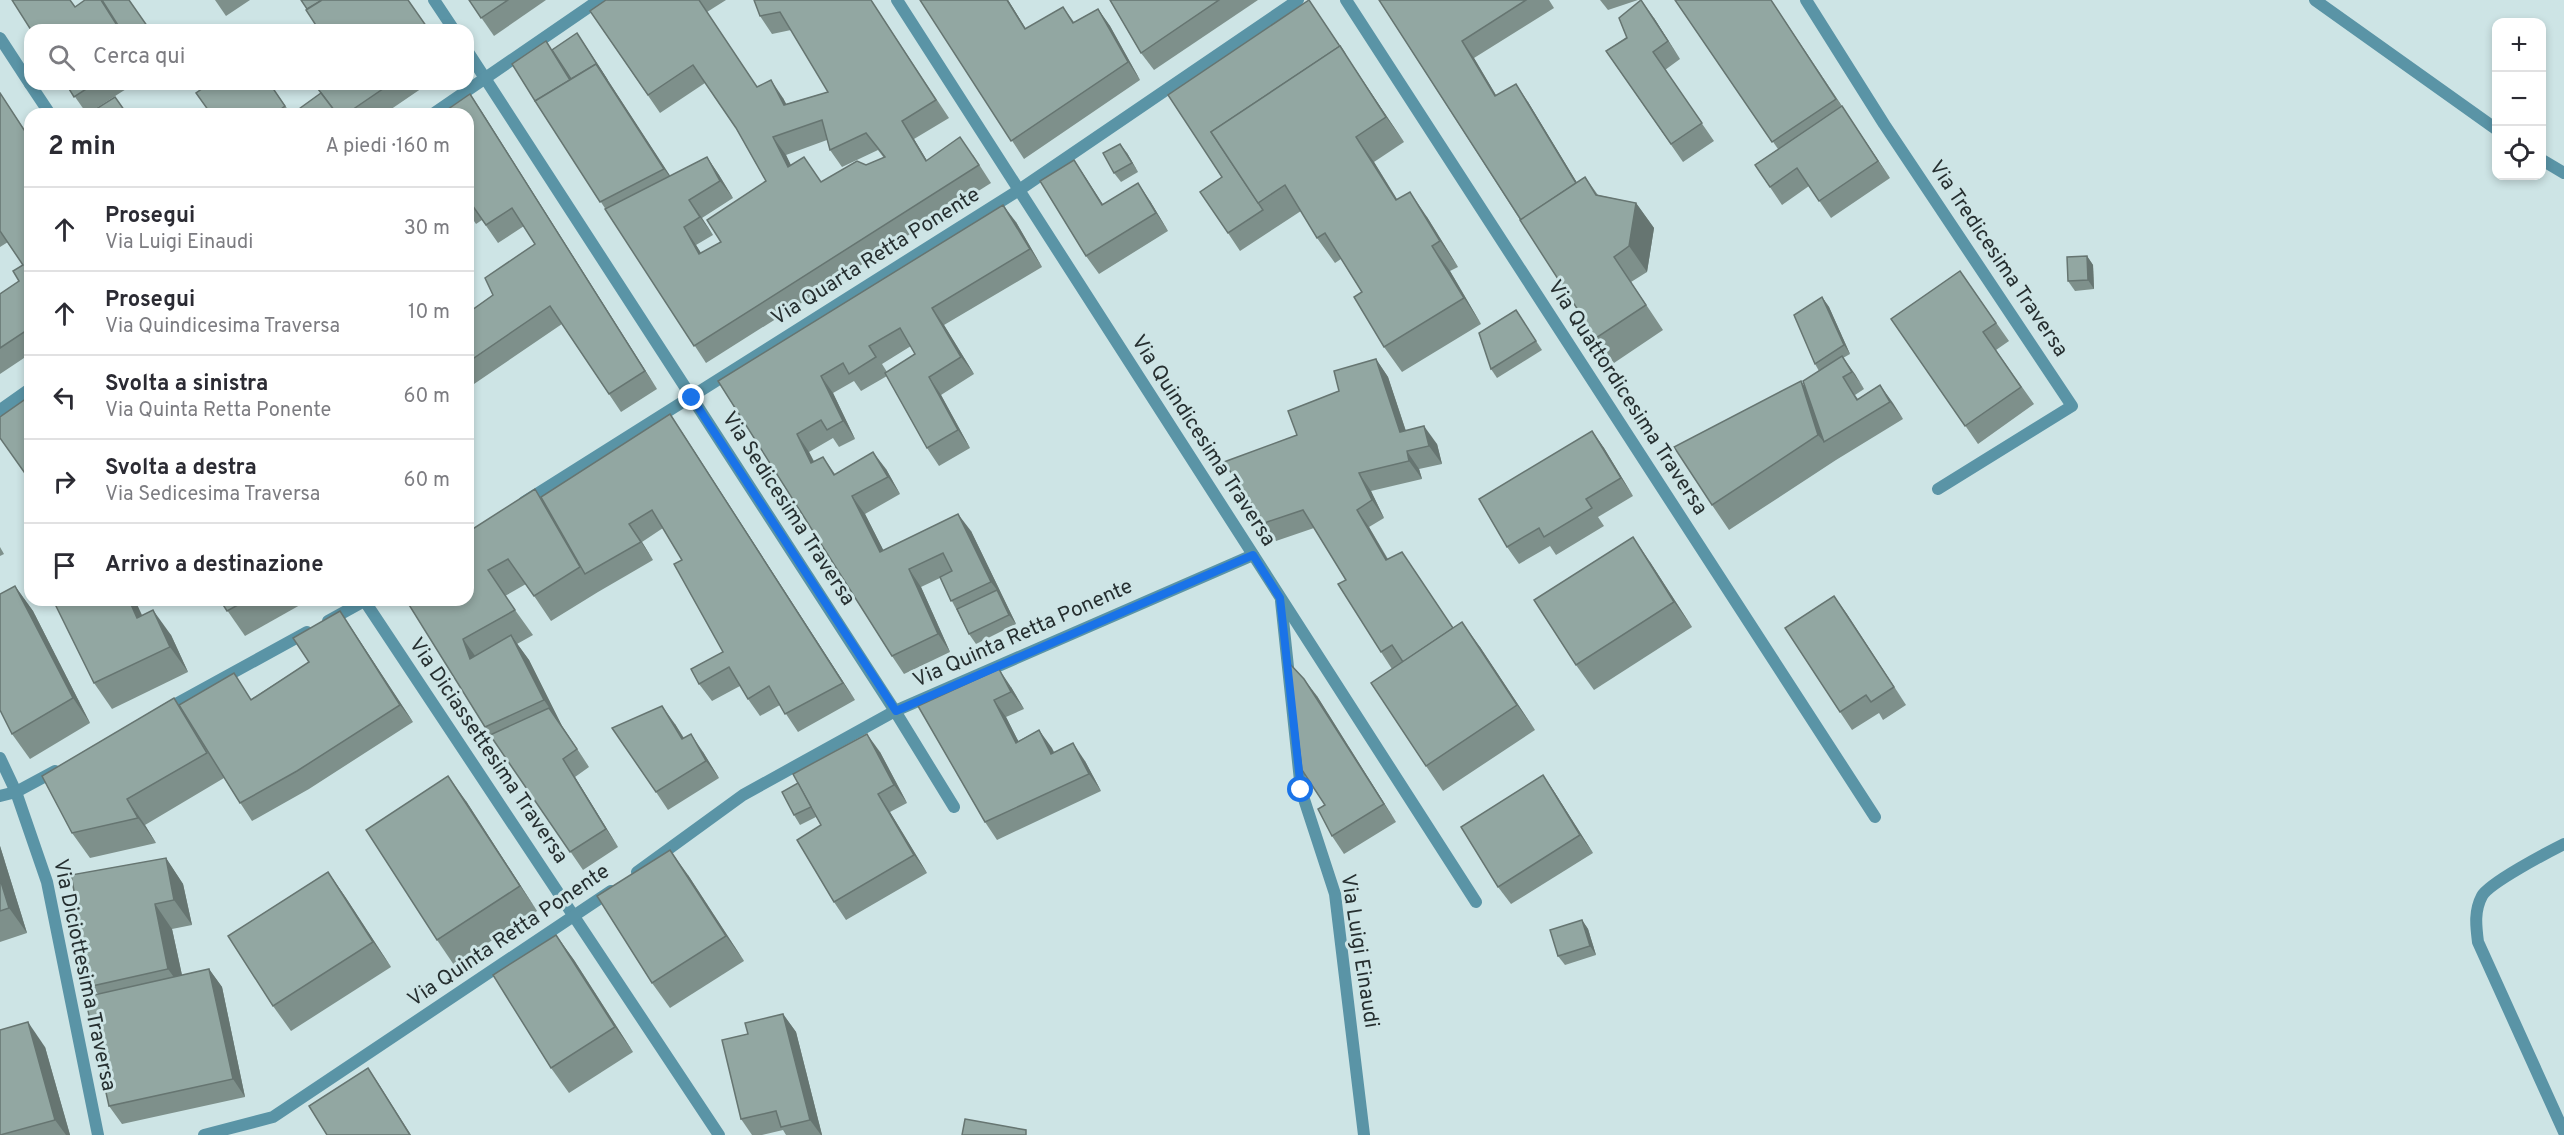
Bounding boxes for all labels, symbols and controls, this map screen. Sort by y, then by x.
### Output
map controls [2492,18,2546,180]
button: + [2492,18,2546,72]
search box [24,24,474,90]
icon: search [45,41,78,74]
text: Cerca qui [93,44,185,71]
button: − [2492,72,2546,126]
button: locate [2492,126,2546,180]
text: 2 min [48,131,116,164]
text: A piedi · 160 m [325,134,450,160]
street label: Via Tredicesima Traversa [1922,156,2074,362]
street label: Via Quarta Retta Ponente [767,182,985,332]
text: Prosegui [105,203,195,230]
icon: ahead [48,213,81,246]
text: 30 m [404,216,450,242]
text: Via Luigi Einaudi [105,230,253,256]
street label: Via Quattordicesima Traversa [1541,275,1713,521]
text: Prosegui [105,287,195,314]
icon: ahead [48,297,81,330]
text: 10 m [408,300,450,326]
text: Via Quindicesima Traversa [105,314,340,340]
street label: Via Quindicesima Traversa [1124,330,1282,552]
text: Svolta a sinistra [105,371,268,398]
icon: left [48,381,81,414]
text: 60 m [404,384,450,410]
route end [678,384,704,410]
text: Via Quinta Retta Ponente [105,398,331,424]
street label: Via Sedicesima Traversa [715,407,861,611]
text: Svolta a destra [105,455,257,482]
icon: right [48,465,81,498]
text: 60 m [404,468,450,494]
text: Via Sedicesima Traversa [105,482,320,508]
icon: arrive [48,549,81,582]
text: Arrivo a destinazione [105,552,323,579]
street label: Via Quinta Retta Ponente [909,573,1137,695]
street label: Via Diciassettesima Traversa [402,633,574,869]
route start [1287,776,1313,802]
street label: Via Diciottesima Traversa [46,856,122,1094]
street label: Via Quinta Retta Ponente [403,858,615,1014]
street label: Via Luigi Einaudi [1333,872,1385,1030]

